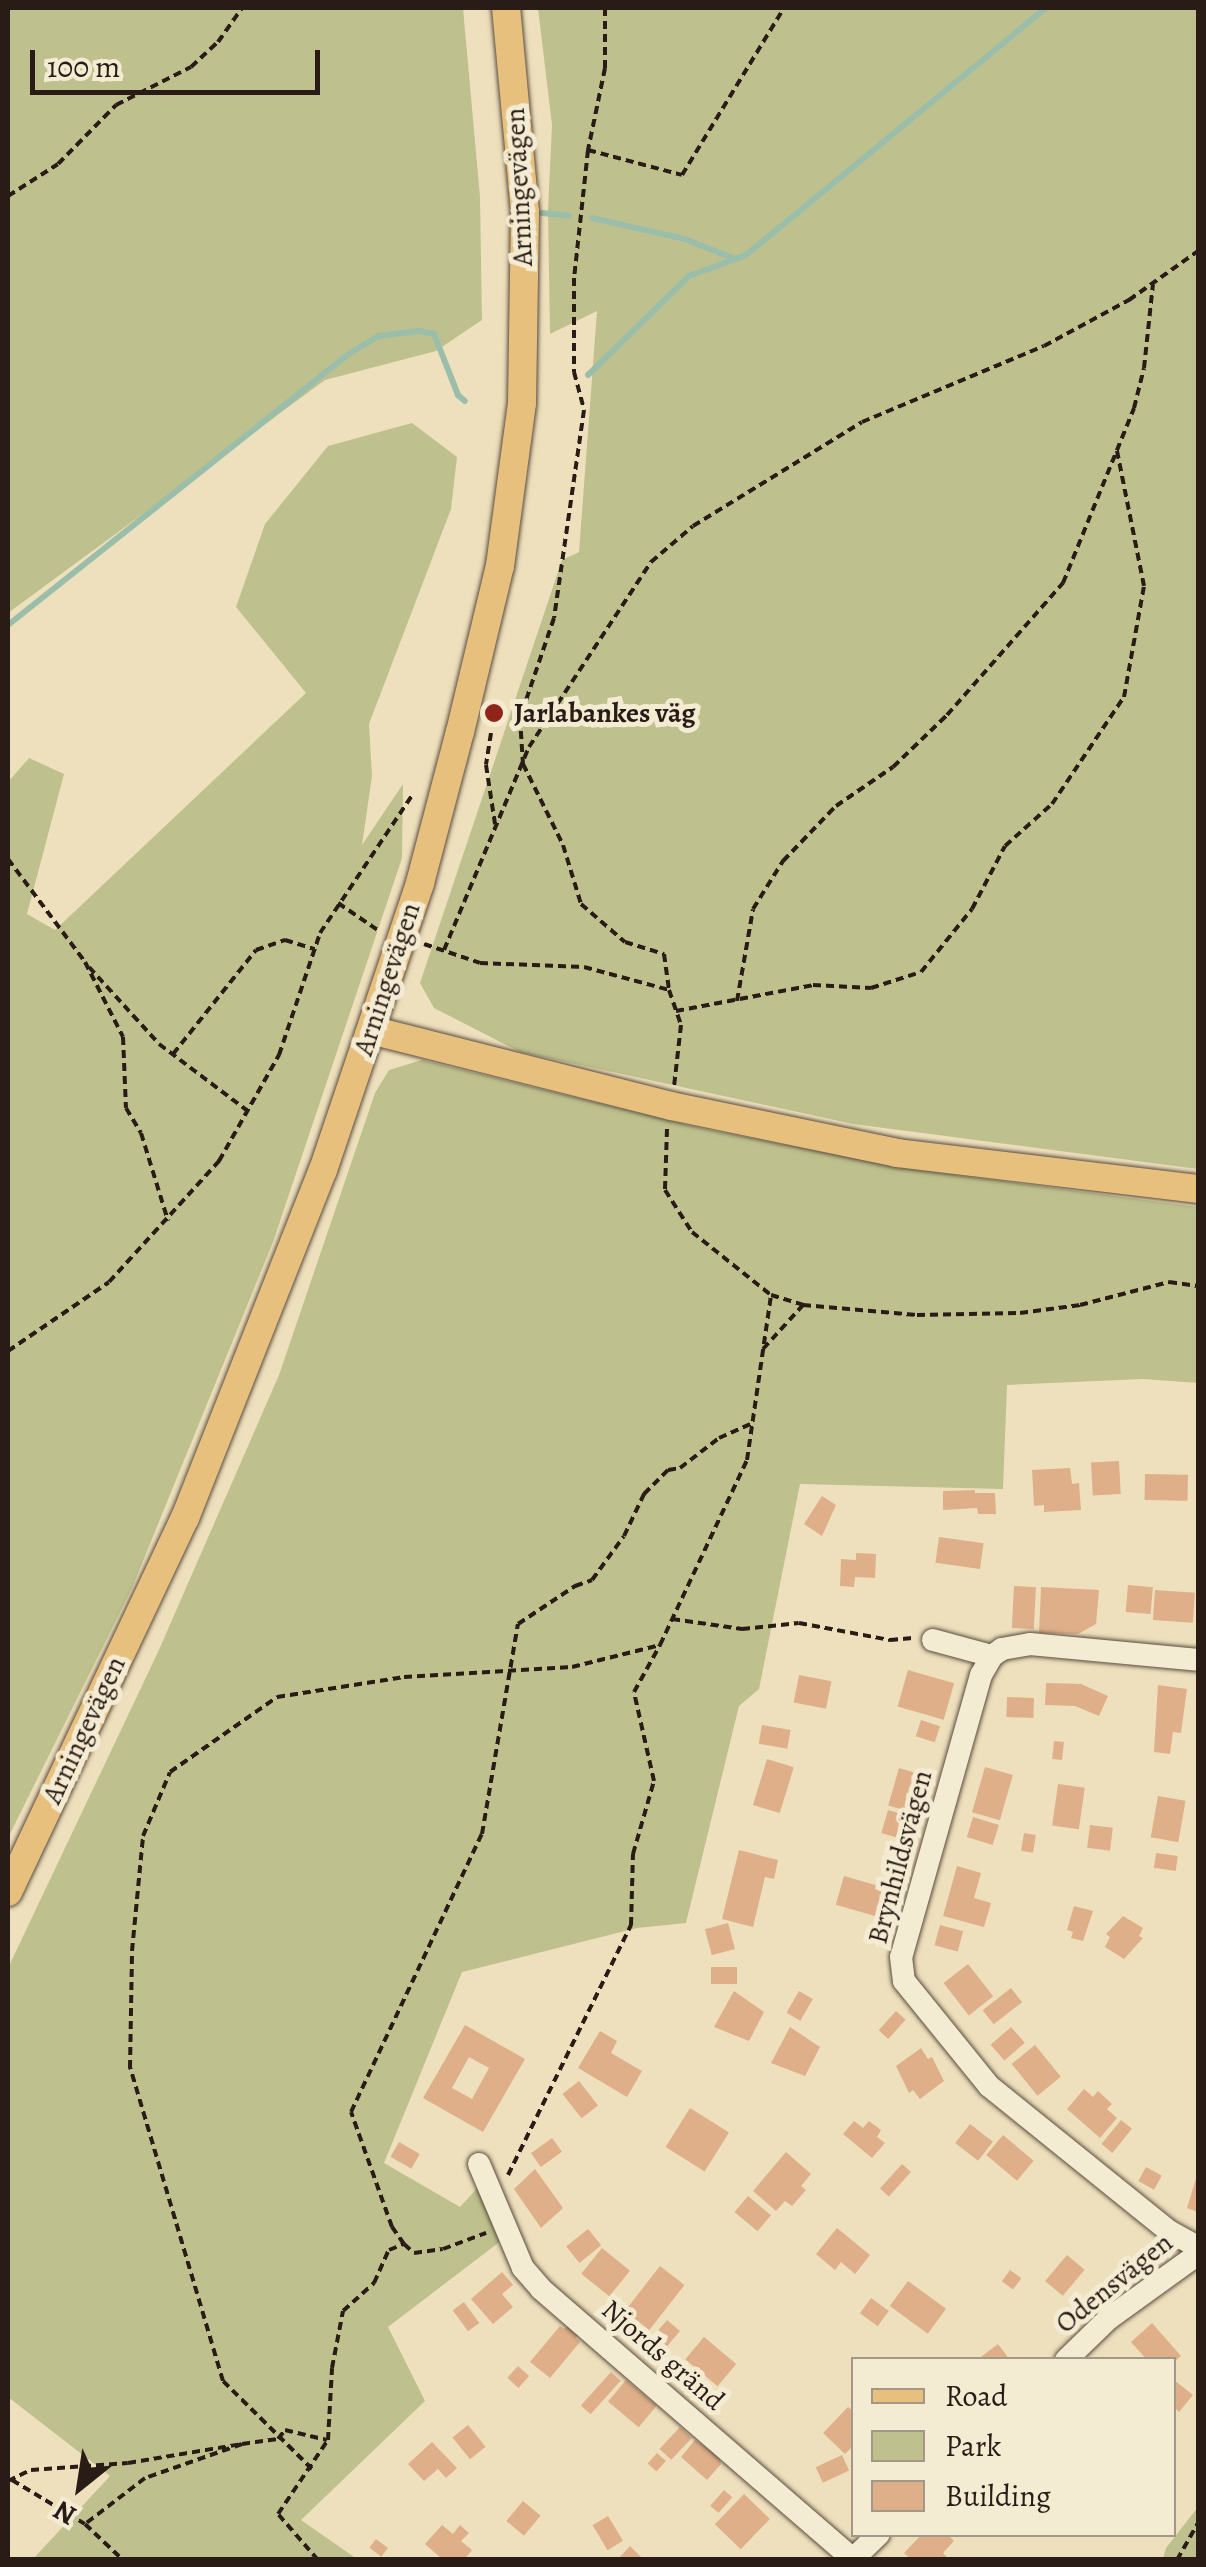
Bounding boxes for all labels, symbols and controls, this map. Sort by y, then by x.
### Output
scale bar [35,30,325,92]
text: 100 m [47,47,120,87]
street label: Arningevägen [498,107,540,267]
place label: Jarlabankes väg [514,696,696,730]
marker: Jarlabankes väg [483,702,505,724]
street label: Arningevägen [347,898,427,1060]
street label: Arningevägen [35,1651,133,1809]
street label: Brynhildsvägen [861,1767,939,1947]
street label: Odensvägen [1049,2226,1179,2340]
street label: Njords gränd [595,2293,731,2417]
legend [851,2357,1176,2537]
text: Road [945,2376,1007,2416]
text: Park [945,2426,1001,2466]
north arrow [30,2437,130,2537]
text: Building [945,2476,1051,2516]
text: N [47,2491,83,2535]

